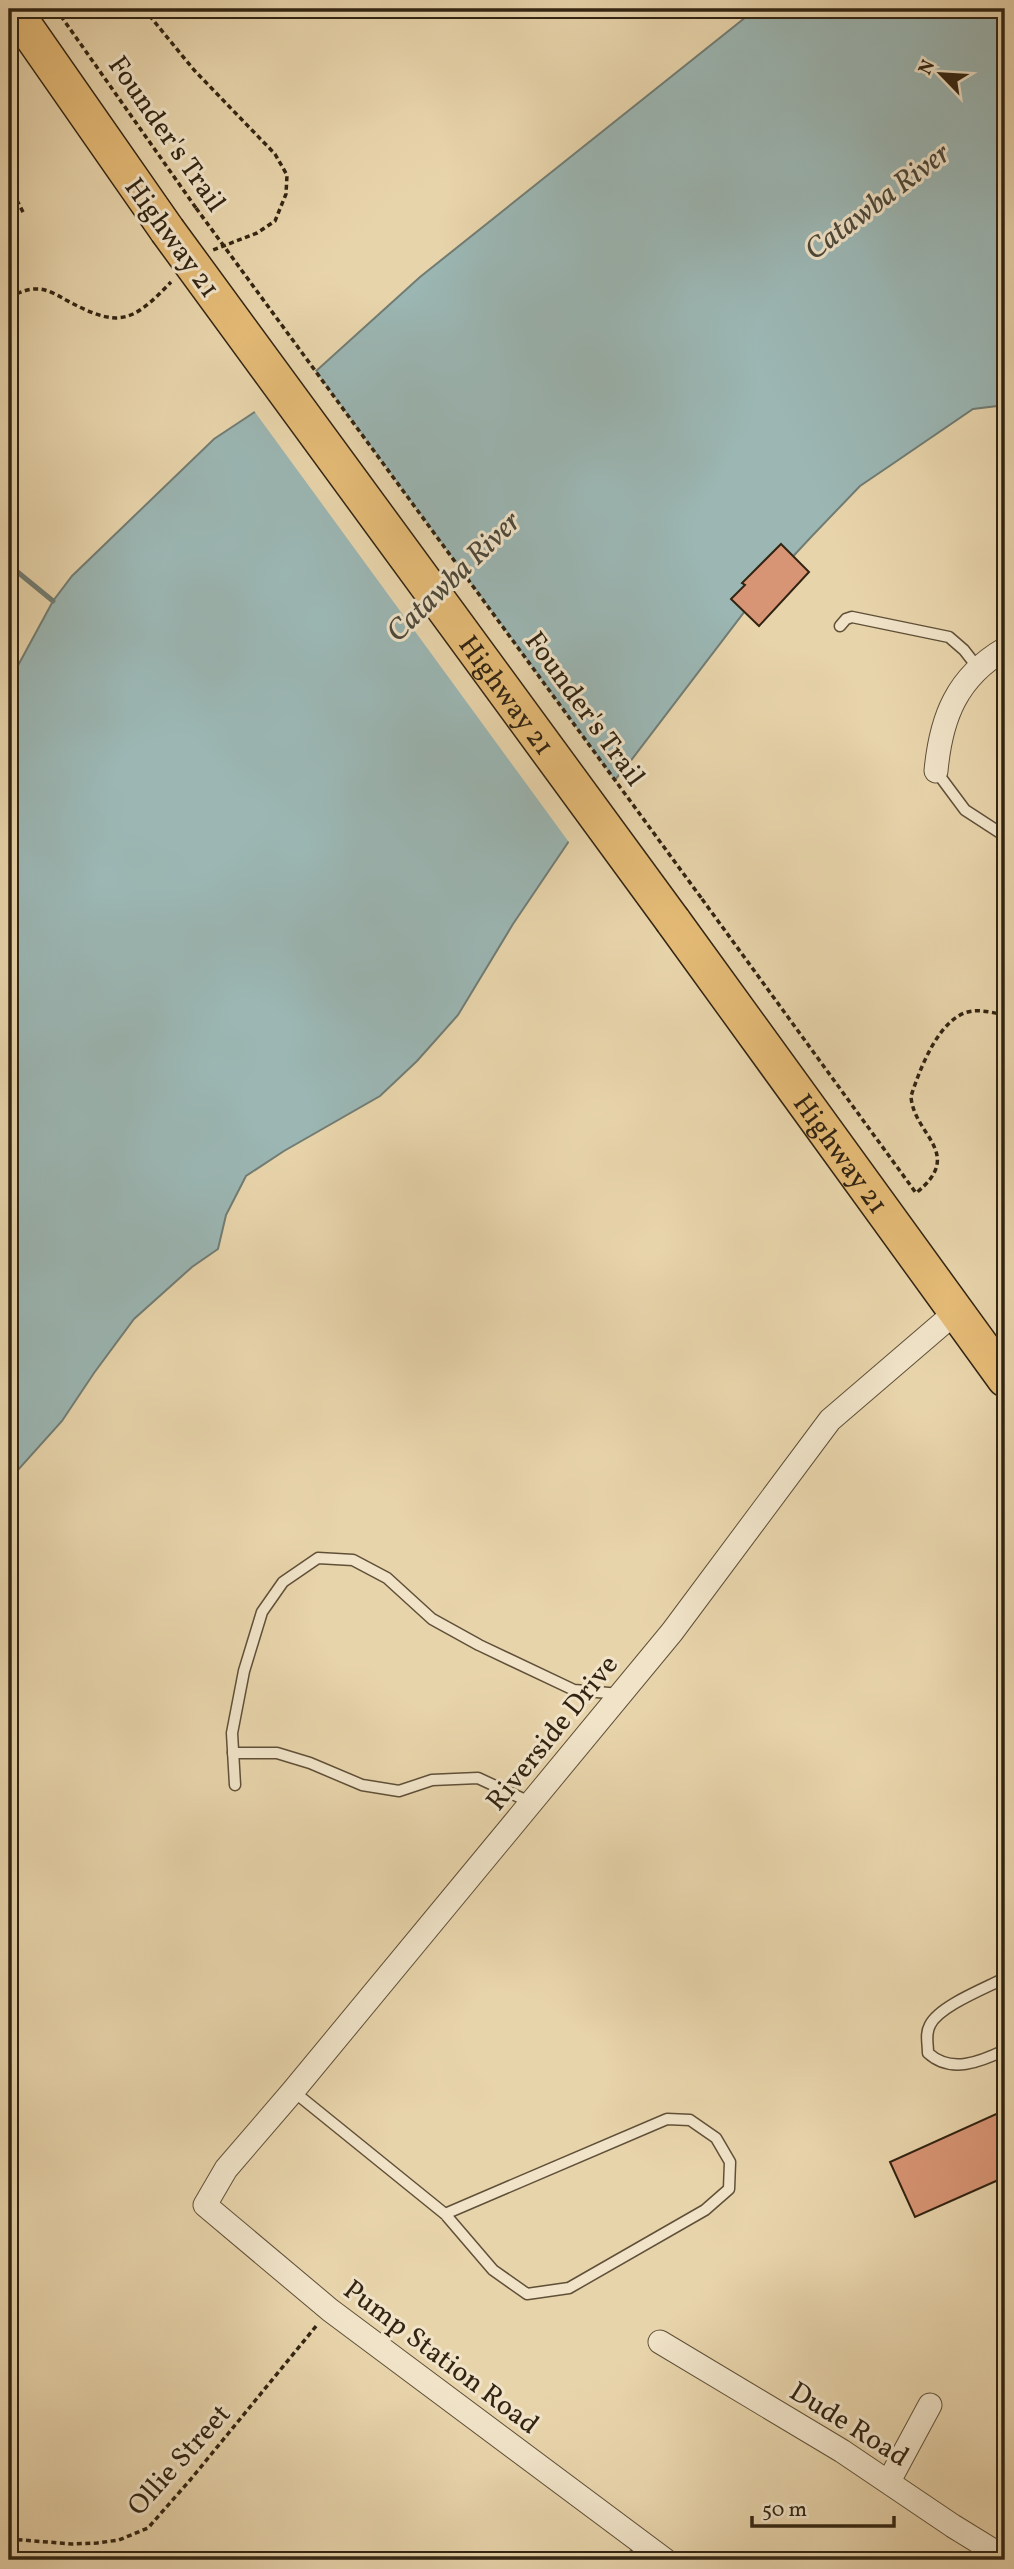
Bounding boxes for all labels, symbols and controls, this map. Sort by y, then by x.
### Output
north arrow [906,38,976,108]
street label: Founder's Trail [98,48,234,220]
text: N [913,56,942,79]
water label: Catawba River [797,133,961,271]
street label: Highway 21 [114,170,228,307]
water label: Catawba River [378,502,532,653]
street label: Founder's Trail [515,624,653,795]
street label: Highway 21 [448,628,562,764]
street label: Highway 21 [783,1087,896,1223]
street label: Riverside Drive [478,1647,628,1820]
street label: Pump Station Road [335,2271,546,2445]
street label: Dude Road [781,2373,916,2477]
street label: Ollie Street [119,2396,240,2525]
scale bar [752,2485,893,2529]
text: 50 m [762,2496,807,2525]

